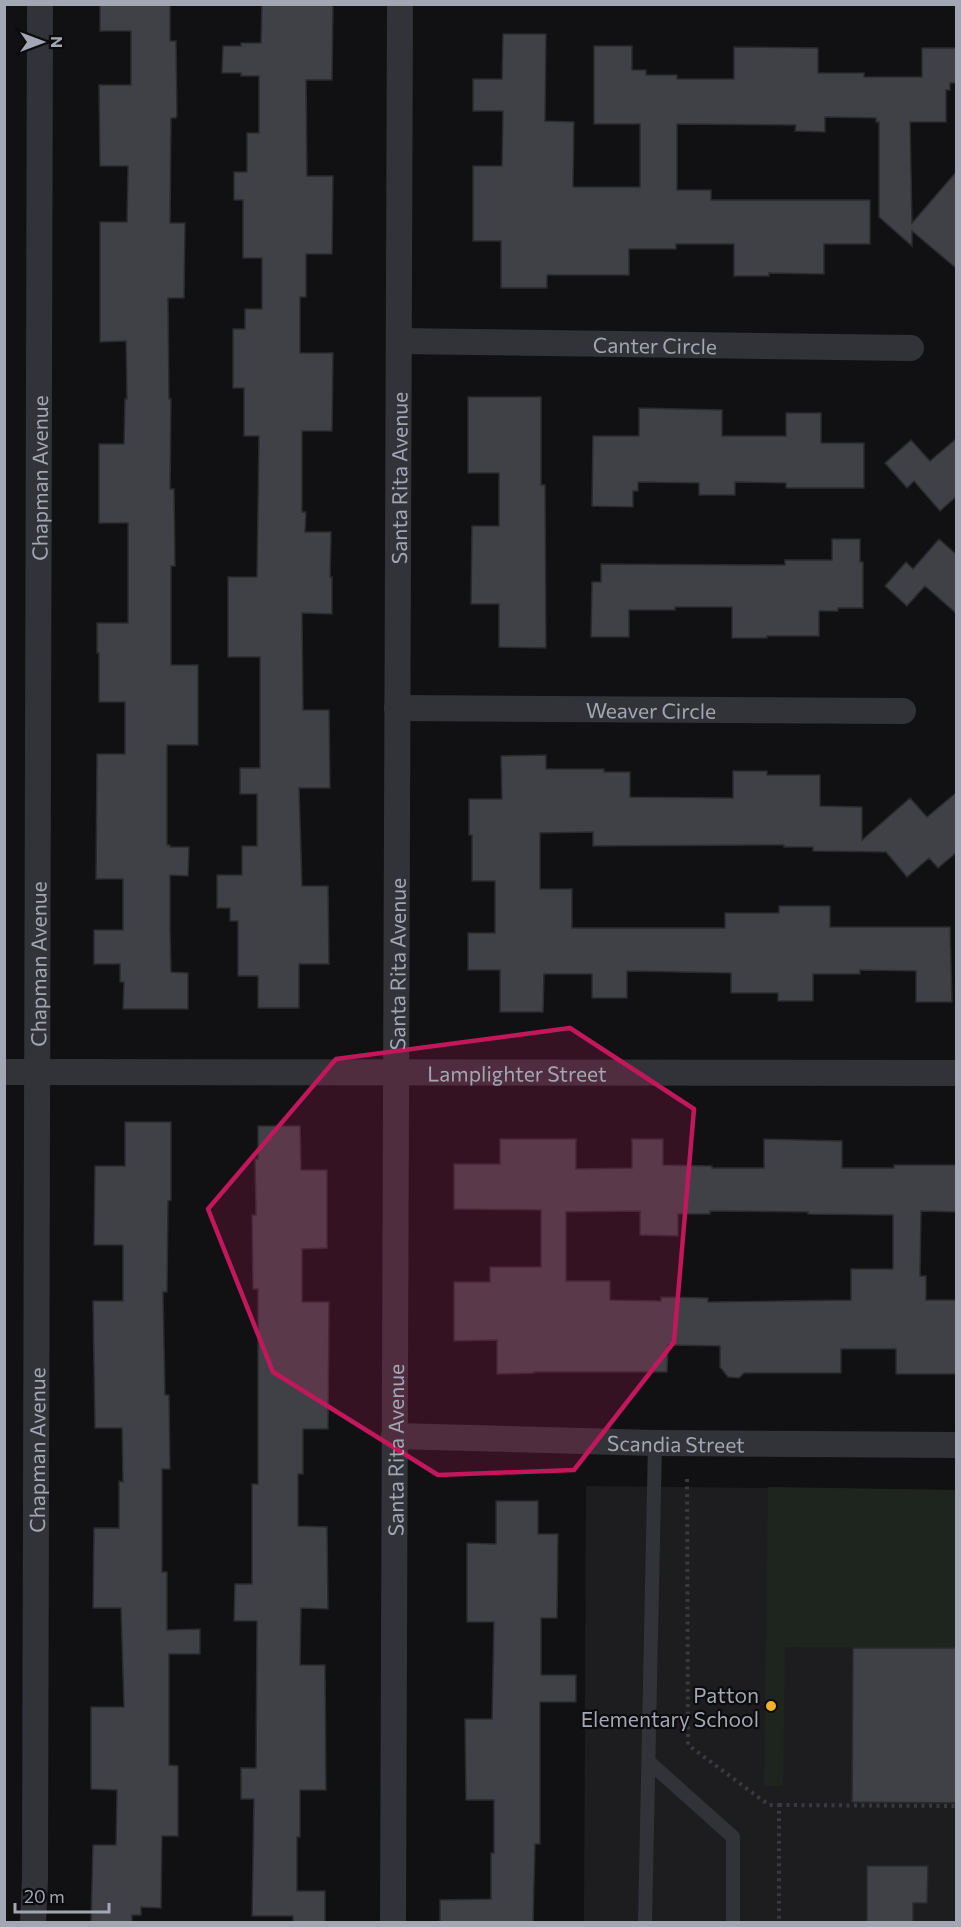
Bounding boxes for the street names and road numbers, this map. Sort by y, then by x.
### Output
street label: Canter Circle [593,331,717,358]
street label: Santa Rita Avenue [385,392,411,564]
street label: Chapman Avenue [26,395,51,561]
street label: Weaver Circle [586,697,716,722]
street label: Santa Rita Avenue [384,878,409,1050]
street label: Chapman Avenue [25,881,50,1047]
street label: Lamplighter Street [427,1060,607,1085]
street label: Santa Rita Avenue [382,1364,408,1536]
street label: Chapman Avenue [23,1367,49,1533]
street label: Scandia Street [607,1429,745,1456]

